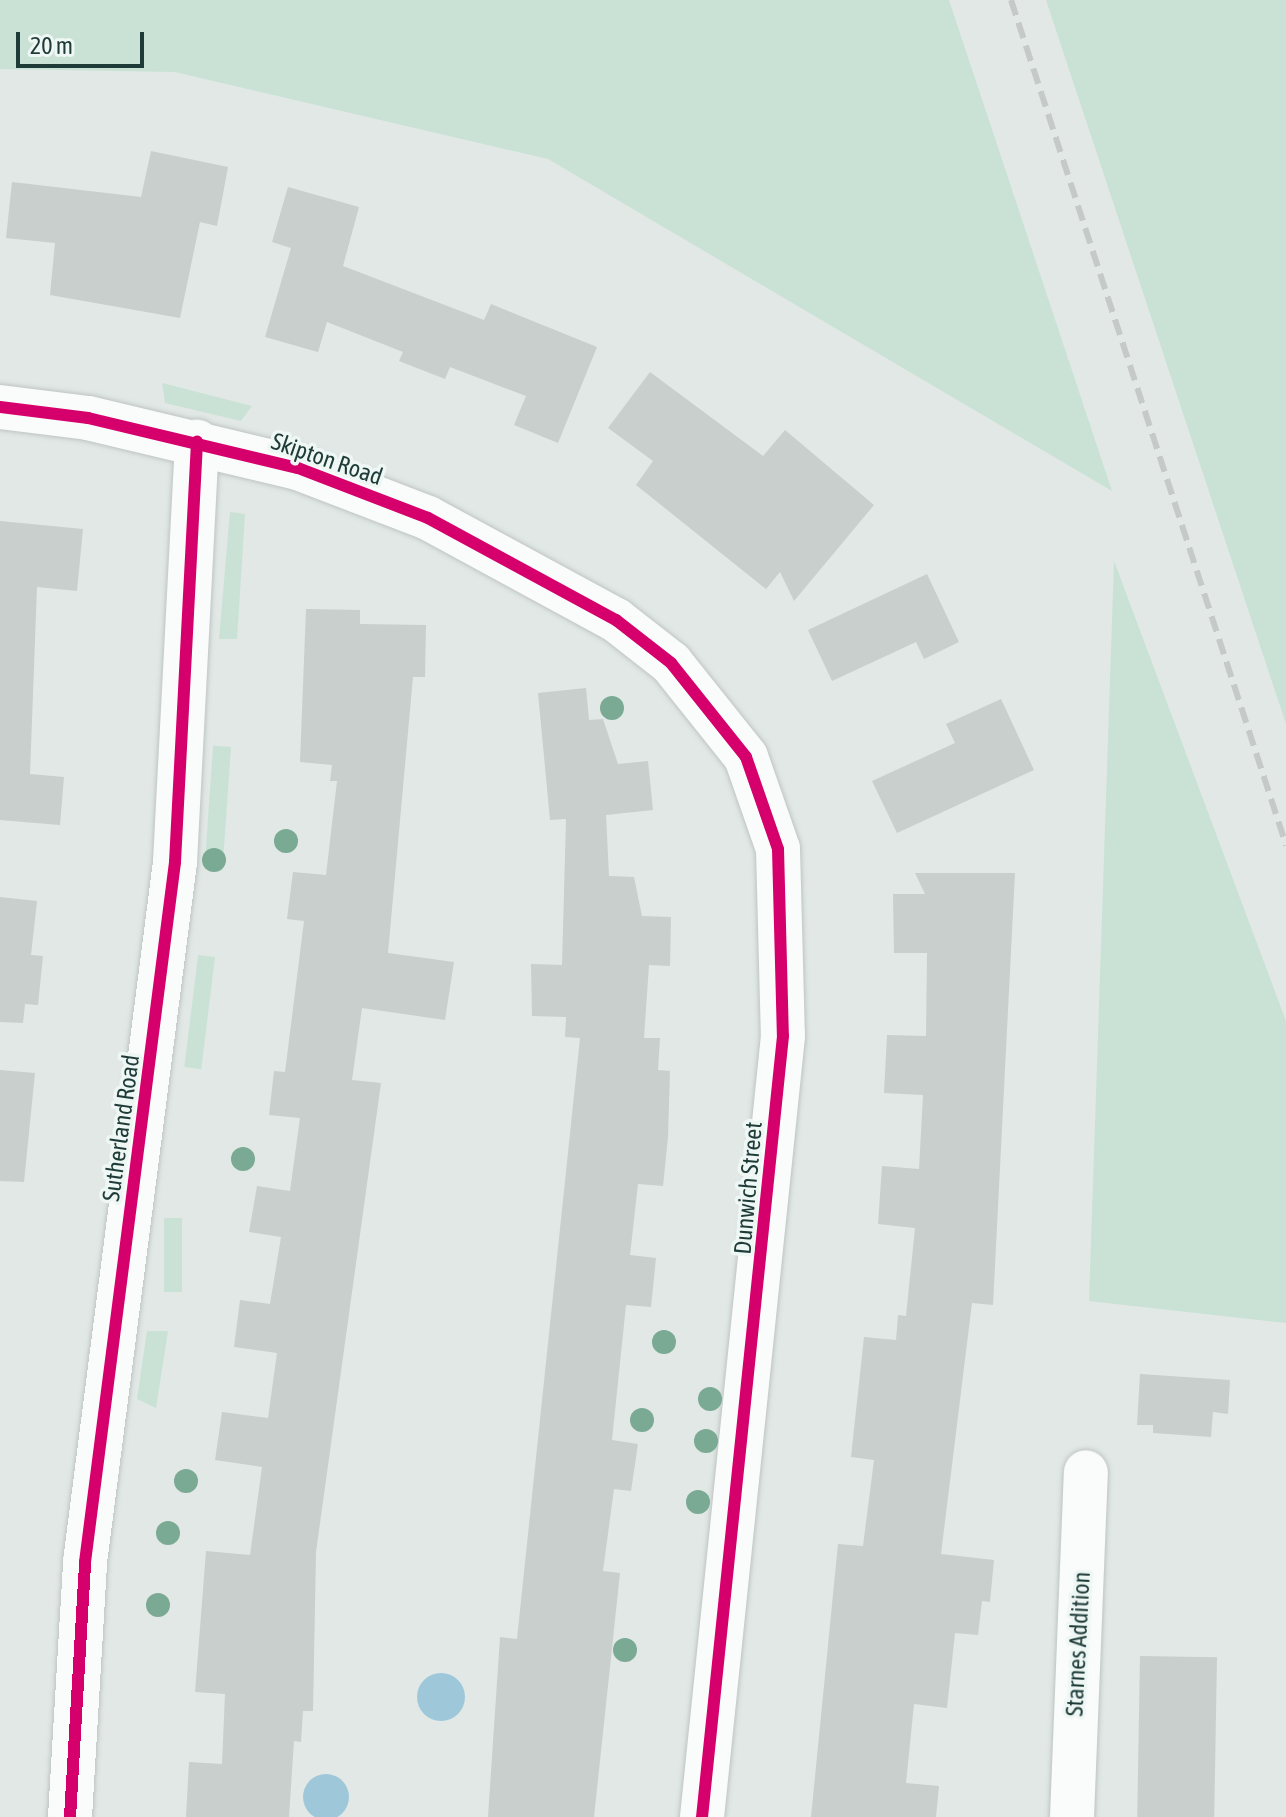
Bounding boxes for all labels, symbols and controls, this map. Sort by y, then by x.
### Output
scale bar [20,16,148,66]
text: 20 m [30,32,73,59]
street label: Skipton Road [268,427,386,491]
street label: Sutherland Road [96,1053,146,1203]
street label: Dunwich Street [728,1121,768,1255]
street label: Starnes Addition [1060,1571,1096,1717]

